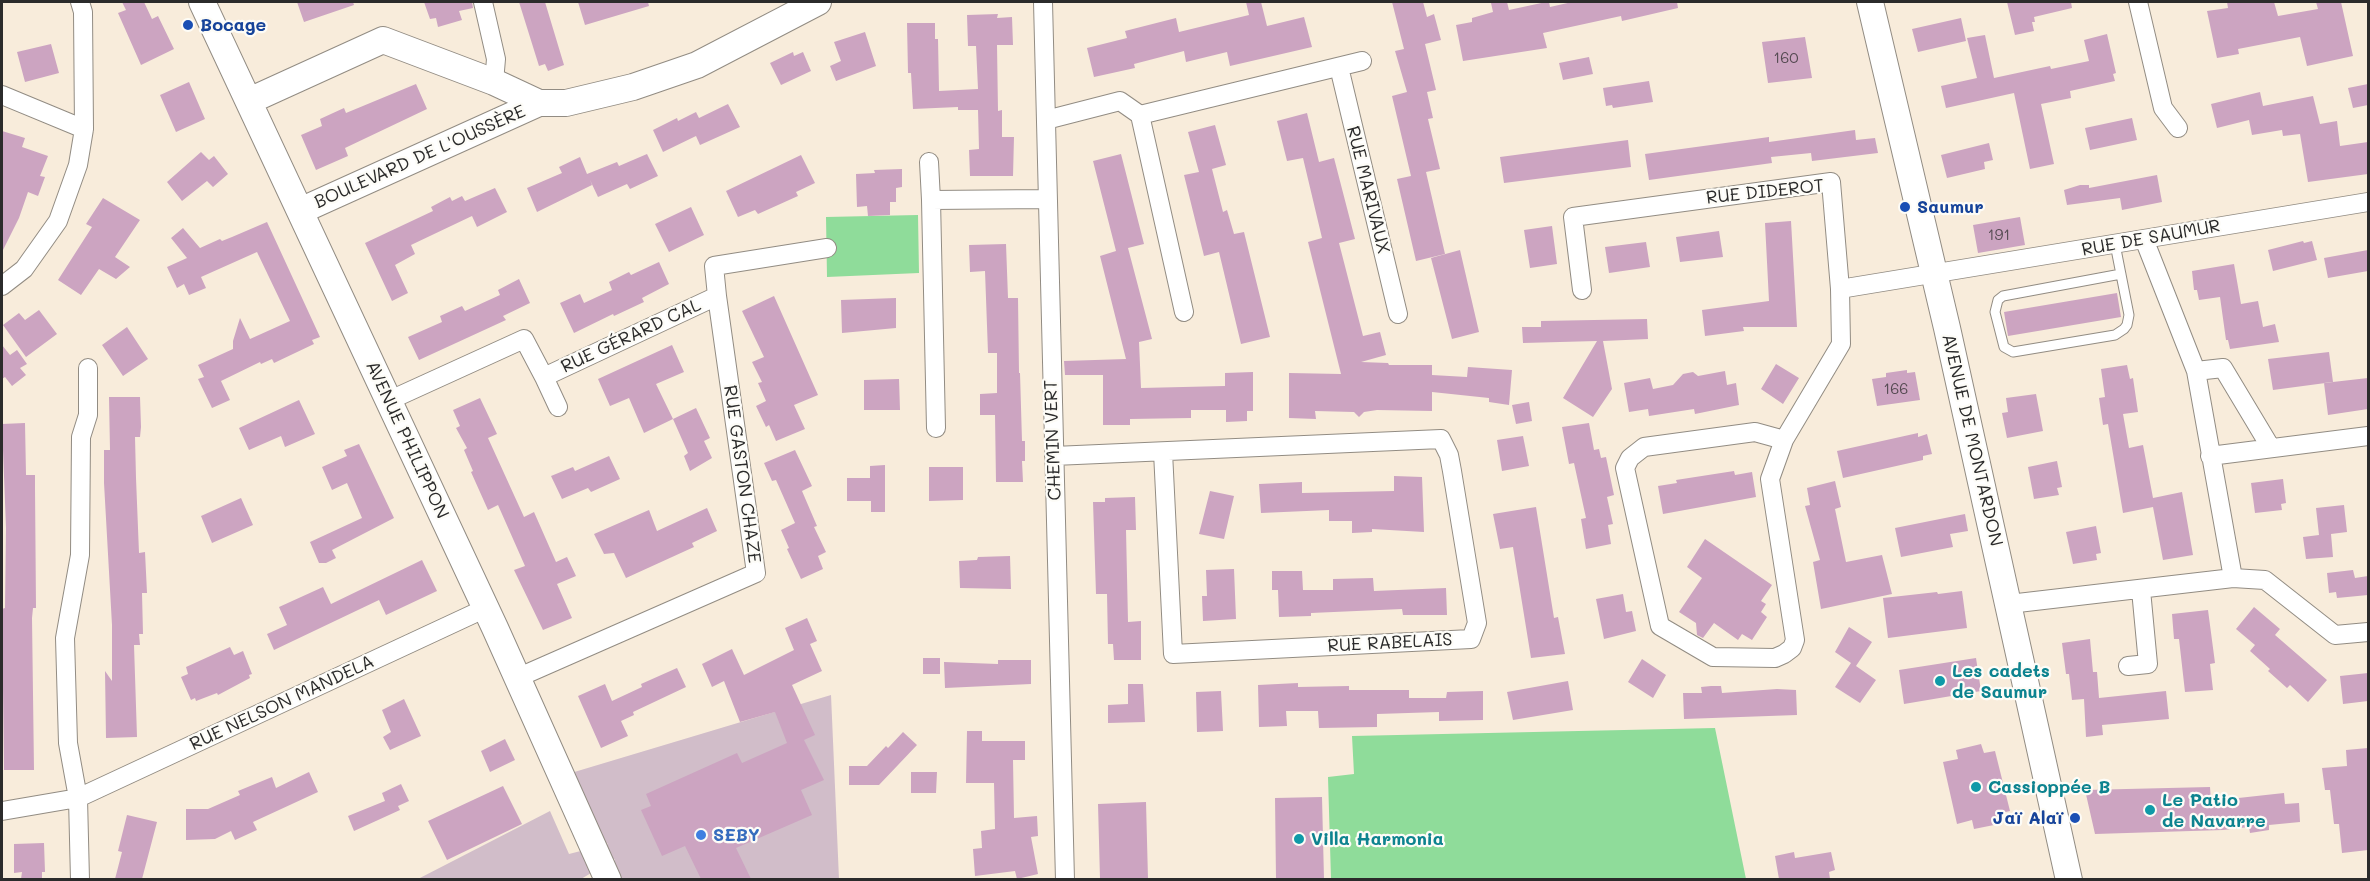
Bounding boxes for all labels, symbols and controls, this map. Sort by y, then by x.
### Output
place label: Bocage [200,14,266,36]
marker: Bocage [181,18,195,32]
house number: 160 [1773,49,1799,67]
street label: BOULEVARD DE L'OUSSÈRE [311,101,529,213]
street label: RUE MARIVAUX [1342,124,1394,256]
street label: RUE DIDEROT [1705,175,1825,209]
place label: Saumur [1917,196,1984,218]
marker: Saumur [1898,200,1912,214]
street label: RUE DE SAUMUR [2080,215,2222,261]
house number: 191 [1988,226,2010,244]
street label: RUE GÉRARD CAL [558,294,704,378]
street label: AVENUE DE MONTARDON [1937,332,2007,548]
street label: AVENUE PHILIPPON [361,358,453,522]
street label: CHEMIN VERT [1040,379,1066,501]
house number: 166 [1884,380,1908,398]
street label: RUE GASTON CHAZE [719,384,765,564]
street label: RUE RABELAIS [1327,629,1453,657]
street label: RUE NELSON MANDELA [186,651,378,755]
place label: Les cadets de Saumur [1952,660,2050,702]
marker: Les cadets de Saumur [1933,674,1947,688]
place label: Cassioppée B [1988,776,2110,798]
marker: Cassioppée B [1969,780,1983,794]
place label: Le Patio de Navarre [2162,789,2266,832]
marker: Le Patio de Navarre [2143,803,2157,817]
place label: Jaï Alaï [1993,807,2063,829]
marker: Jaï Alaï [2068,811,2082,825]
place label: SEBY [713,824,760,846]
marker: SEBY [694,828,708,842]
place label: Villa Harmonia [1311,828,1444,850]
marker: Villa Harmonia [1292,832,1306,846]

